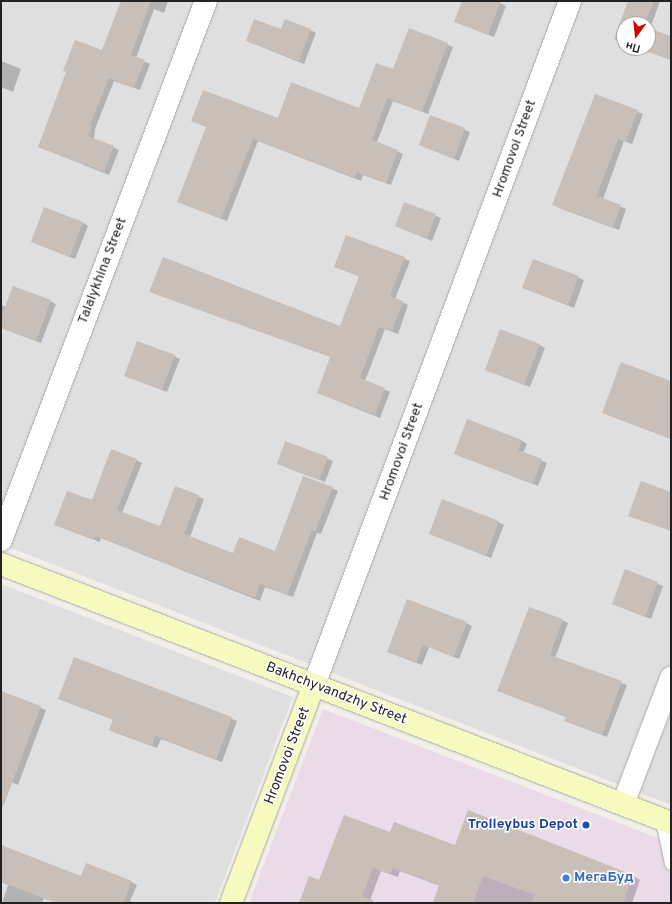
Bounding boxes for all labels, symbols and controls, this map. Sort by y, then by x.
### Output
north arrow [616,16,656,56]
text: Пн [624,38,642,55]
street label: Hromovoi Street [490,98,540,200]
street label: Talalykhina Street [75,215,131,327]
street label: Hromovoi Street [377,401,427,503]
street label: Bakhchyvandzhy Street [263,659,409,729]
street label: Hromovoi Street [262,705,314,807]
place label: Trolleybus Depot [468,817,578,833]
marker: Trolleybus Depot [581,820,591,830]
place label: МегаБуд [574,870,634,886]
marker: МегаБуд [561,873,571,883]

